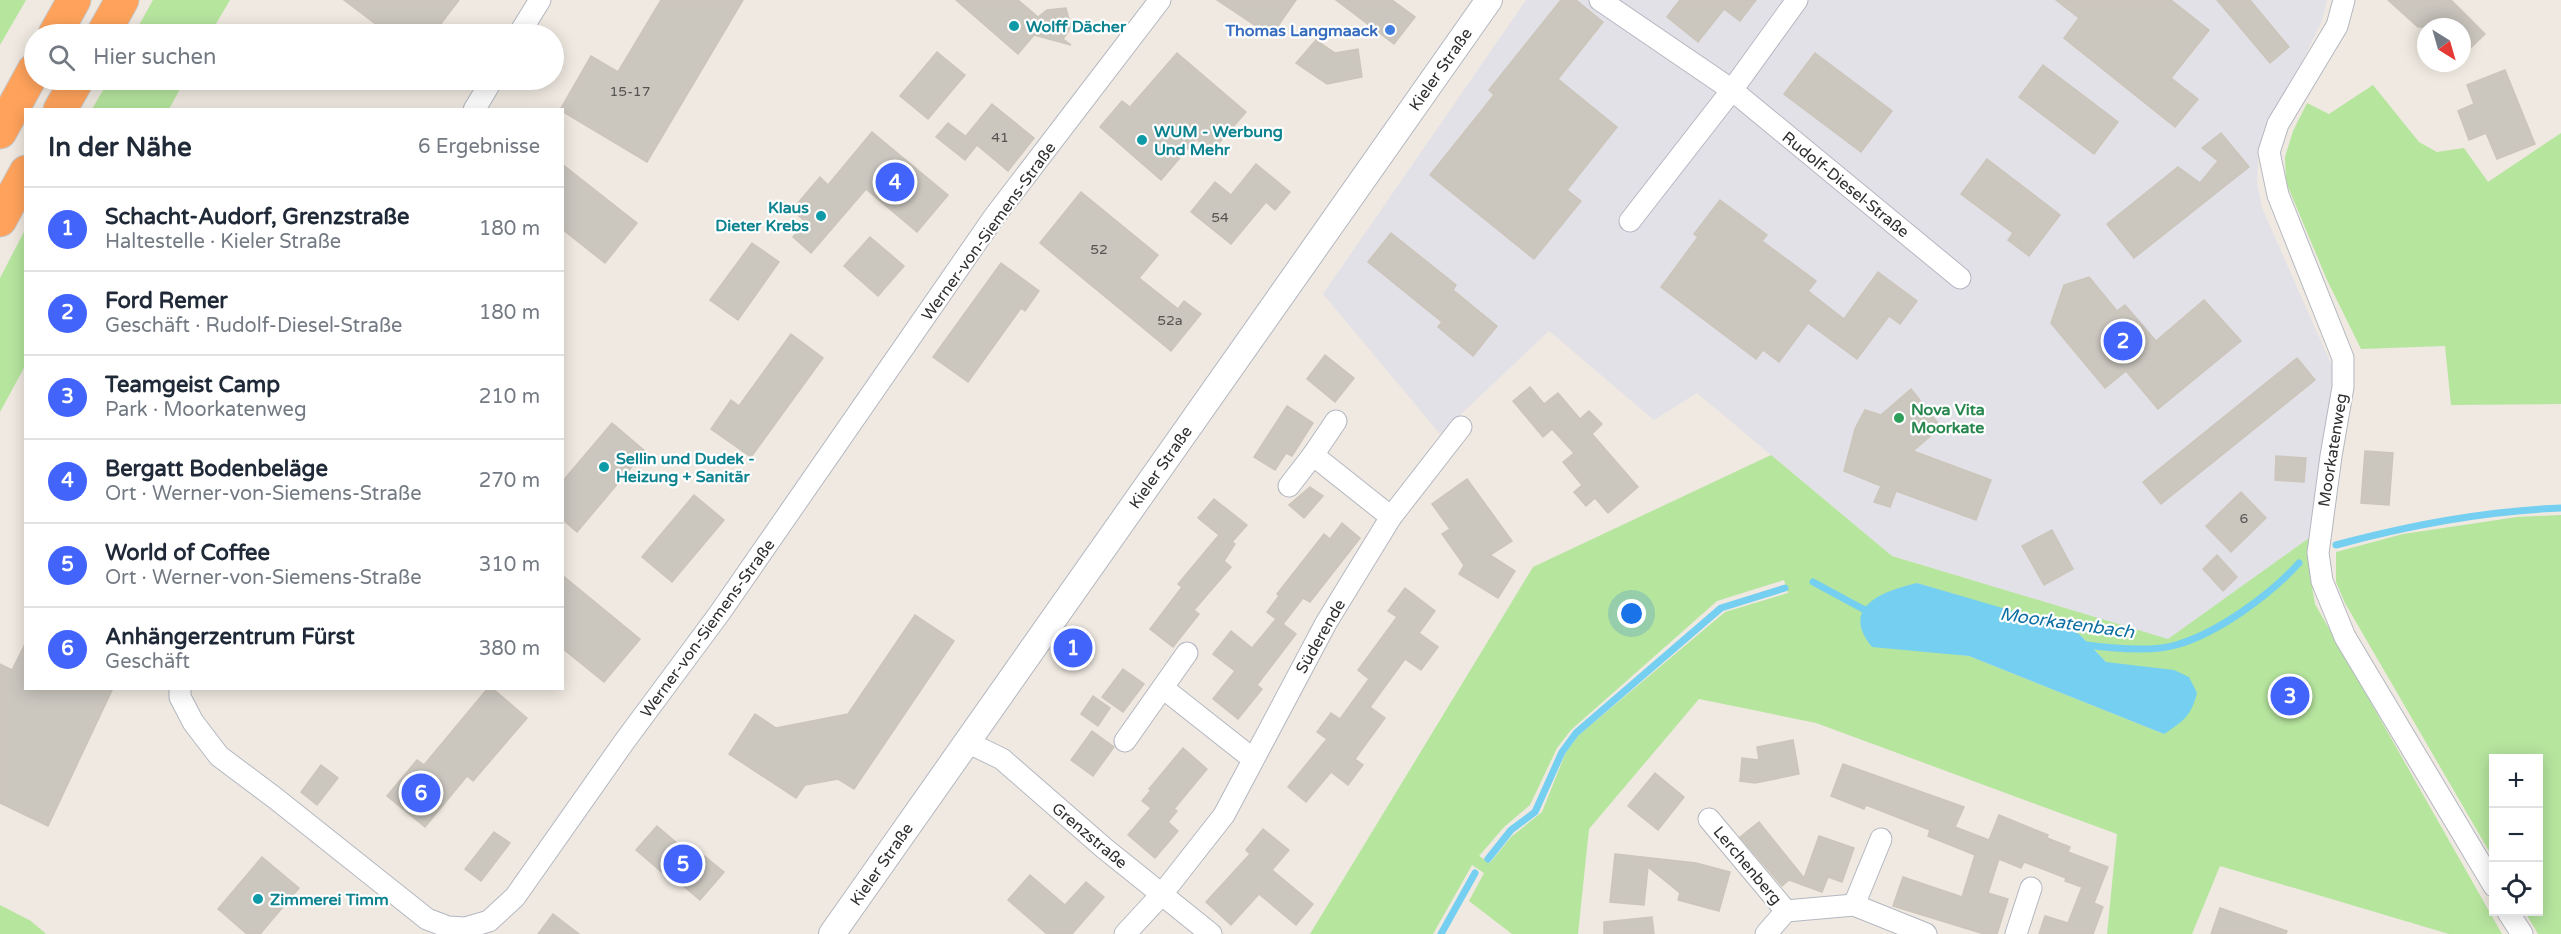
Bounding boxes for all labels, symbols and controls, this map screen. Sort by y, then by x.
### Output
place label: Wolff Dächer [1026,17,1127,37]
north arrow [2417,18,2471,72]
marker: Wolff Dächer [1007,19,1021,33]
place label: Thomas Langmaack [1224,21,1378,41]
marker: Thomas Langmaack [1383,23,1397,37]
search box [24,24,564,90]
street label: Kieler Straße [1405,24,1477,115]
icon: search [45,41,78,74]
text: Hier suchen [93,44,216,70]
house number: 15-17 [610,83,650,100]
place label: WUM - Werbung Und Mehr [1154,122,1283,160]
street label: Rudolf-Diesel-Straße [1778,127,1913,242]
house number: 41 [991,129,1009,146]
text: In der Nähe [48,132,192,163]
marker: WUM - Werbung Und Mehr [1135,133,1149,147]
text: 6 Ergebnisse [418,135,540,159]
street label: Werner-von-Siemens-Straße [917,138,1060,325]
pin: 4 [876,160,914,204]
place label: Klaus Dieter Krebs [715,198,809,236]
text: Schacht-Audorf, Grenzstraße [105,204,409,230]
marker: Klaus Dieter Krebs [814,209,828,223]
house number: 54 [1211,209,1229,226]
text: 1 [61,217,74,241]
text: 180 m [479,217,540,241]
text: Haltestelle · Kieler Straße [105,230,341,254]
house number: 52 [1090,241,1108,258]
text: Ford Remer [105,288,228,314]
text: 2 [61,301,74,325]
text: 180 m [479,301,540,325]
house number: 52a [1157,312,1183,329]
text: Geschäft · Rudolf-Diesel-Straße [105,314,402,338]
pin: 2 [2104,318,2142,364]
text: Teamgeist Camp [105,372,280,398]
text: 3 [61,385,74,409]
text: 210 m [479,385,540,409]
street label: Moorkatenweg [2314,392,2352,508]
text: Park · Moorkatenweg [105,398,307,422]
place label: Nova Vita Moorkate [1911,400,1985,438]
marker: Nova Vita Moorkate [1892,411,1906,425]
street label: Kieler Straße [1125,422,1197,513]
place label: Sellin und Dudek - Heizung + Sanitär [616,449,755,487]
text: Bergatt Bodenbeläge [105,456,328,482]
marker: Sellin und Dudek - Heizung + Sanitär [597,460,611,474]
text: 4 [61,469,74,493]
text: 270 m [479,469,540,493]
text: Ort · Werner-von-Siemens-Straße [105,482,422,506]
house number: 6 [2240,510,2249,527]
street label: Werner-von-Siemens-Straße [636,535,779,722]
text: World of Coffee [105,540,270,566]
text: 5 [61,553,74,577]
text: 310 m [479,553,540,577]
text: Ort · Werner-von-Siemens-Straße [105,566,422,590]
street label: Süderende [1292,596,1350,677]
your location [1617,599,1646,628]
water label: Moorkatenbach [1998,603,2137,643]
text: Anhängerzentrum Fürst [105,624,355,650]
pin: 1 [1054,626,1092,670]
text: 6 [61,637,74,661]
text: 380 m [479,637,540,661]
text: Geschäft [105,650,190,674]
pin: 3 [2270,674,2310,718]
map controls [2489,754,2543,916]
button: + [2489,754,2543,808]
pin: 6 [402,770,440,816]
street label: Grenzstraße [1048,798,1131,873]
button: − [2489,808,2543,862]
street label: Kieler Straße [846,819,918,910]
street label: Lerchenberg [1709,822,1786,909]
pin: 5 [664,842,702,886]
button: locate [2489,862,2543,916]
place label: Zimmerei Timm [270,890,389,910]
marker: Zimmerei Timm [251,892,265,906]

